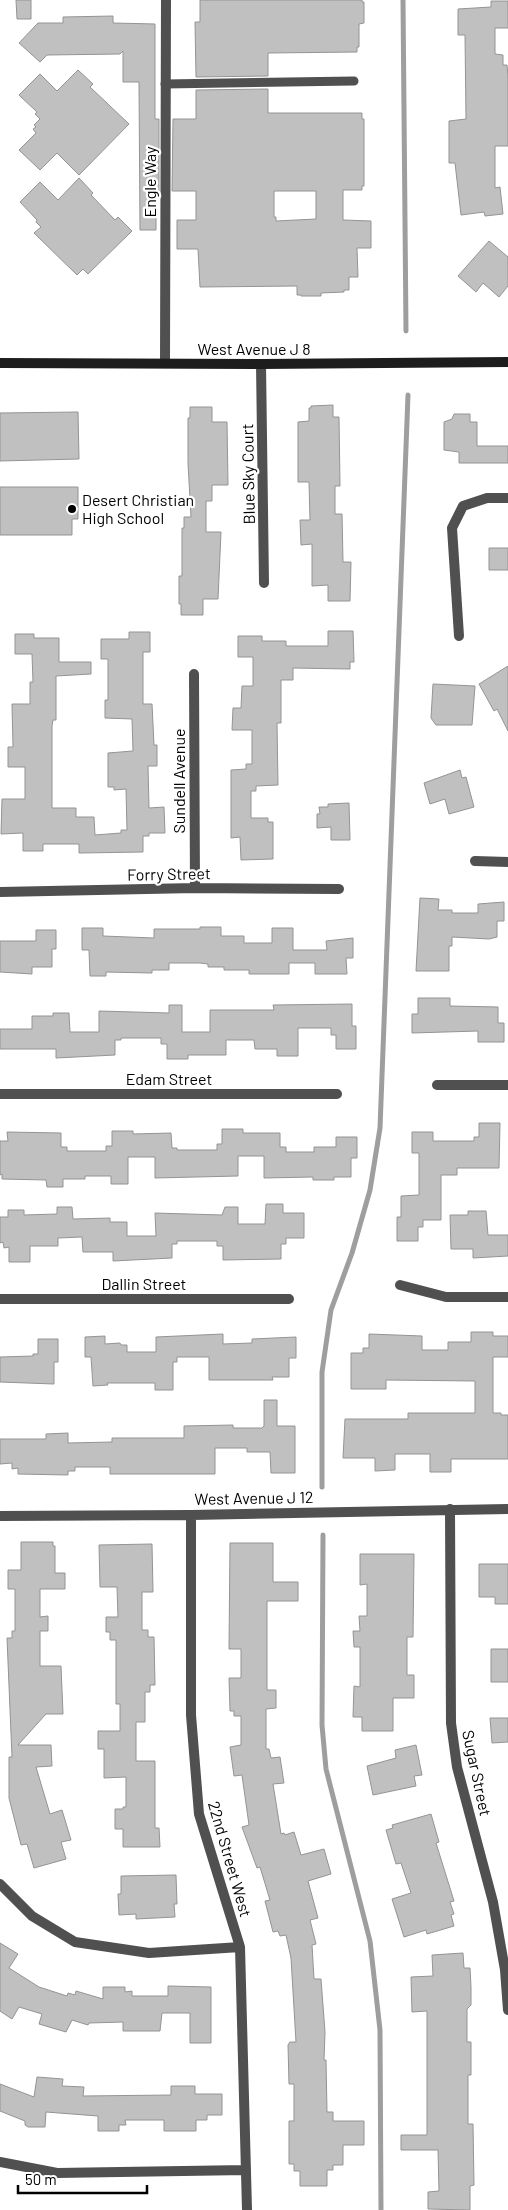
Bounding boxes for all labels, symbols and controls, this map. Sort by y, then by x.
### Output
street label: Engle Way [140,146,159,218]
street label: West Avenue J 8 [197,339,311,358]
street label: Blue Sky Court [237,423,258,525]
place label: Desert Christian High School [82,490,194,527]
marker: Desert Christian High School [66,503,78,515]
street label: Sundell Avenue [169,728,188,834]
street label: Forry Street [127,863,211,884]
street label: Edam Street [126,1069,212,1088]
street label: Dallin Street [102,1274,186,1293]
street label: West Avenue J 12 [194,1487,314,1508]
street label: Sugar Street [459,1728,496,1818]
street label: 22nd Street West [205,1799,256,1919]
scale bar [18,2162,146,2194]
text: 50 m [25,2170,57,2188]

